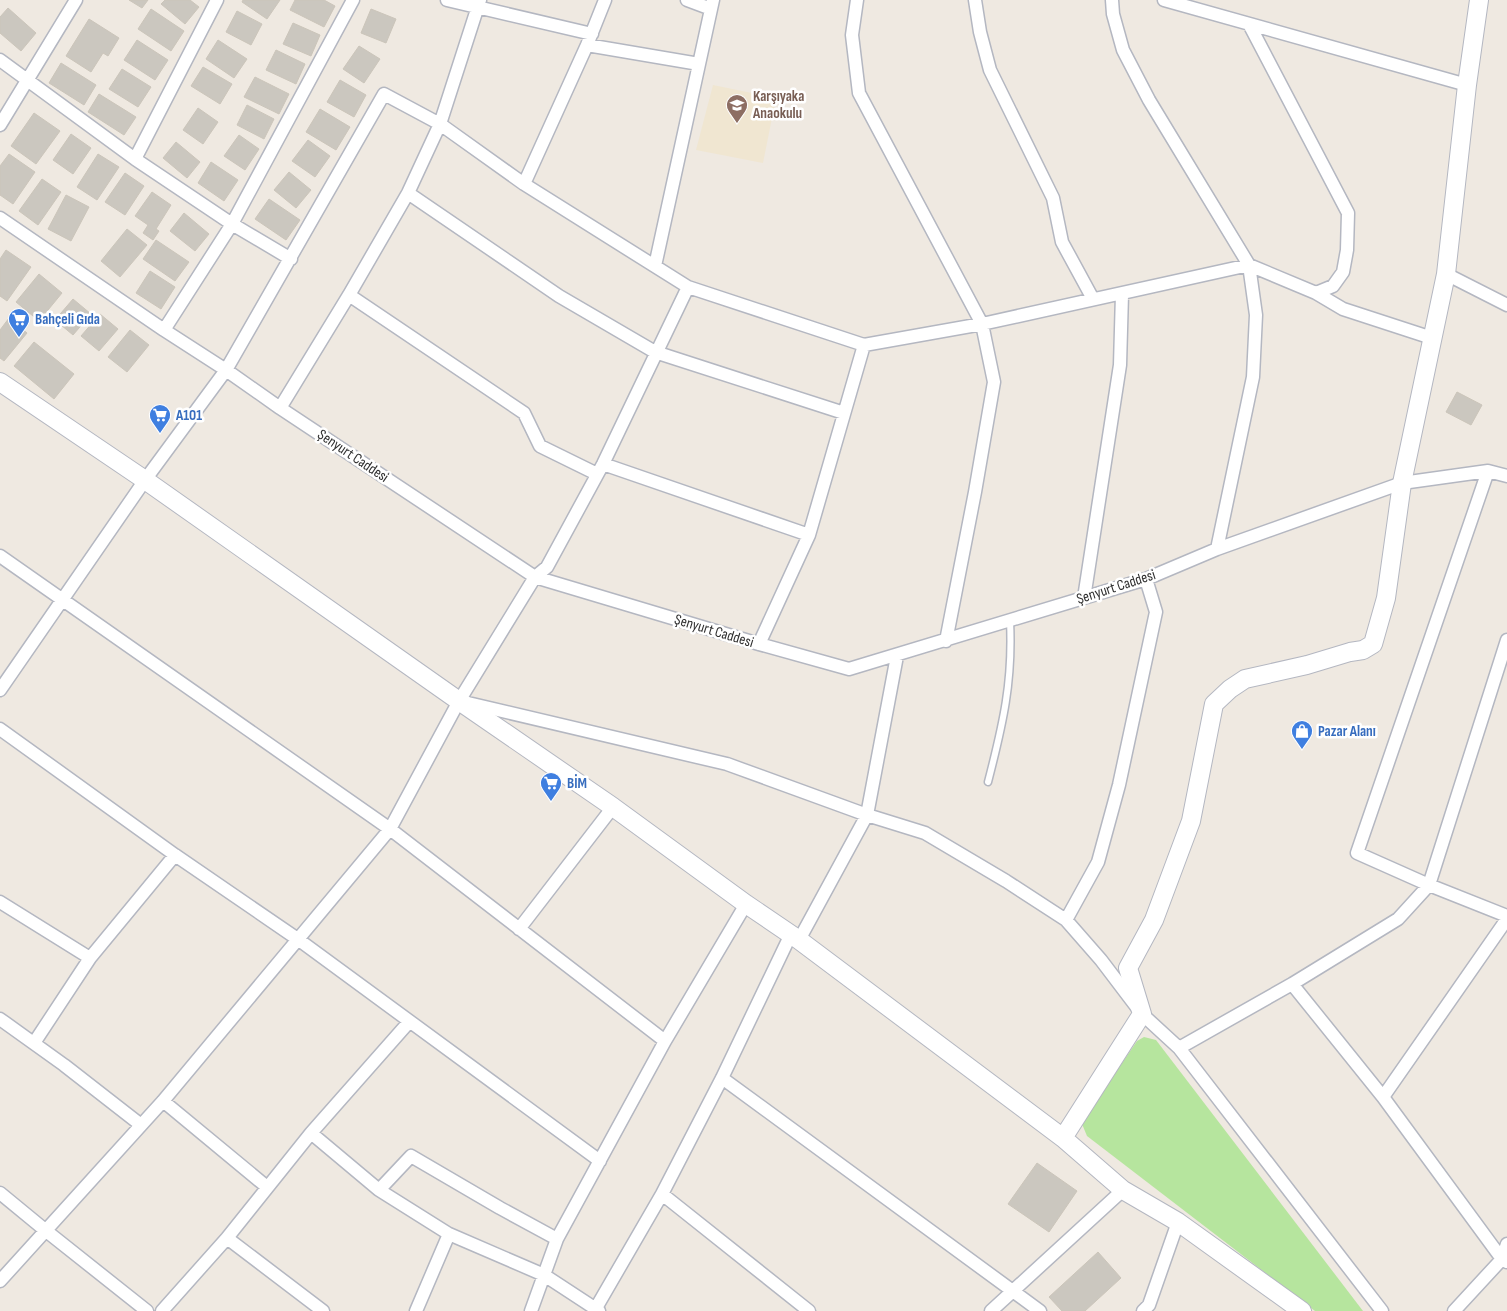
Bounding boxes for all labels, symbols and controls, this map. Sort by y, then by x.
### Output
place label: Karşıyaka Anaokulu [752,87,804,123]
school or university icon: Karşıyaka Anaokulu [725,93,749,124]
supermarket icon: Bahçeli Gıda [7,307,31,338]
place label: Bahçeli Gıda [35,310,100,329]
supermarket icon: A101 [148,403,172,434]
place label: A101 [175,406,202,425]
street label: Şenyurt Caddesi [314,425,392,487]
street label: Şenyurt Caddesi [1074,565,1158,609]
street label: Şenyurt Caddesi [672,610,756,652]
shop icon: Pazar Alanı [1290,719,1314,750]
place label: Pazar Alanı [1318,722,1376,741]
supermarket icon: BİM [539,771,563,802]
place label: BİM [567,774,587,793]

